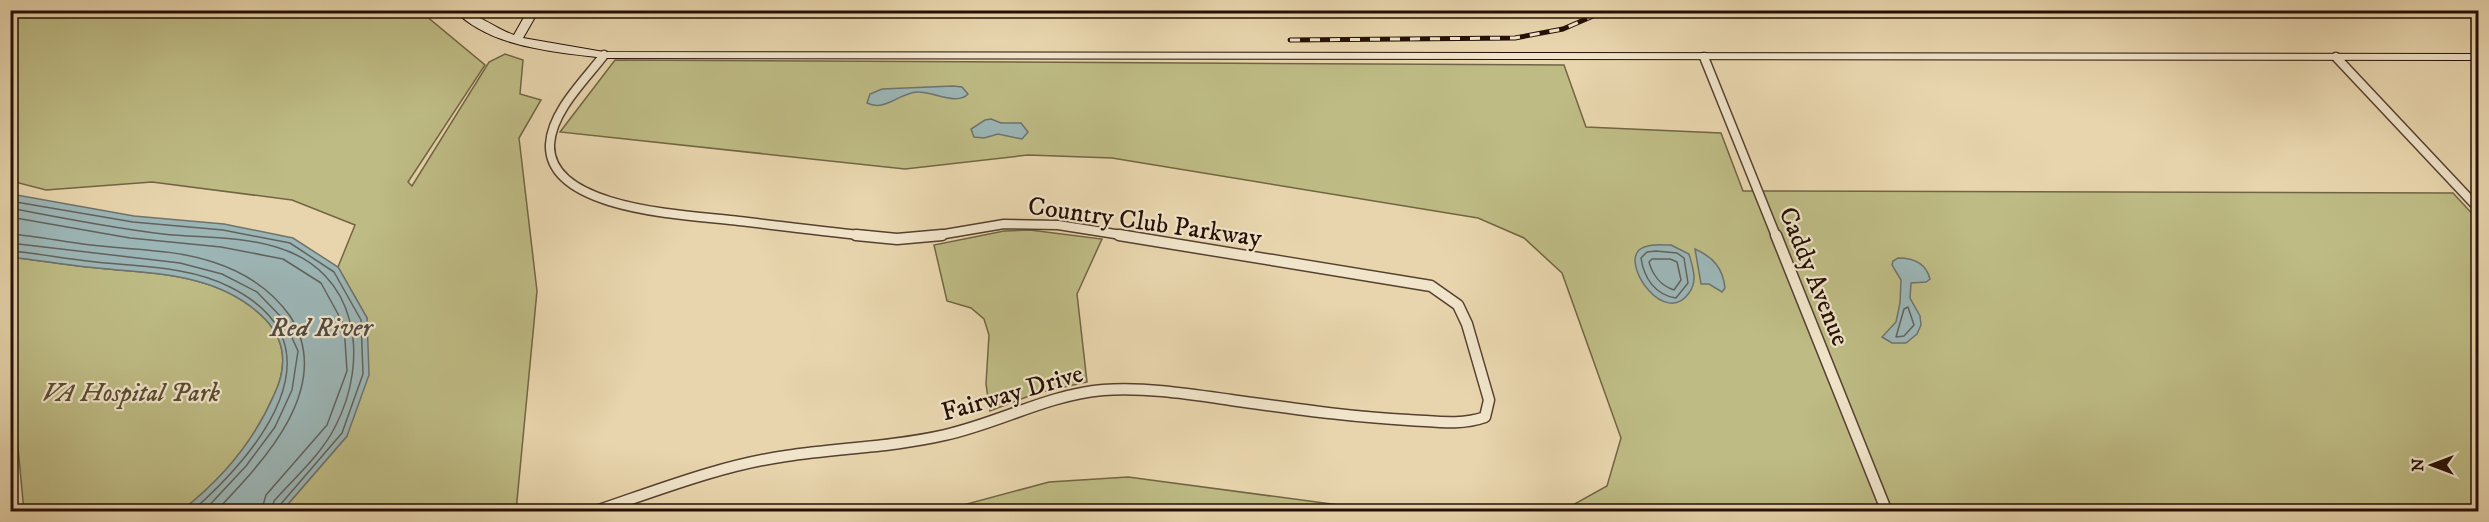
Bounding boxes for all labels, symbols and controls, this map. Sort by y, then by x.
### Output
street label: Country Club Parkway [1026,190,1264,255]
street label: Caddy Avenue [1771,202,1856,351]
water label: Red River [269,311,375,345]
street label: Fairway Drive [938,357,1087,429]
park label: VA Hospital Park [42,377,220,410]
north arrow [2402,435,2462,495]
text: N [2408,458,2428,472]

